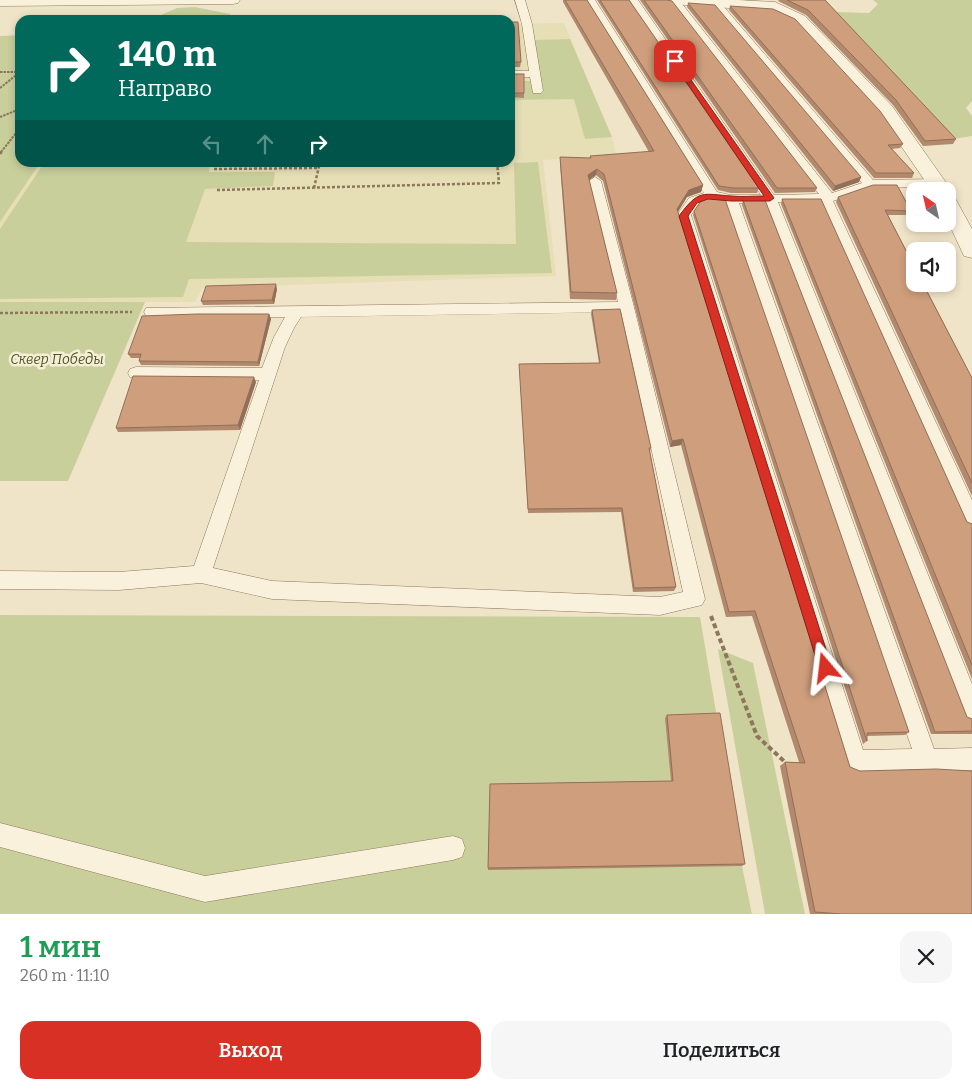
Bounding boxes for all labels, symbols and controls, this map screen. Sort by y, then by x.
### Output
text: 140 m [118,33,216,75]
icon: right [35,35,100,100]
pin [654,40,696,82]
icon: arrive [661,47,689,75]
text: Направо [118,75,212,102]
icon: left [198,130,226,158]
icon: ahead [251,130,279,158]
icon: right [304,130,332,158]
north arrow [906,182,956,232]
map controls [906,182,956,292]
button: sound [906,242,956,292]
park label: Сквер Победы [10,351,104,368]
position arrow [799,641,851,693]
text: 1 мин [20,929,101,965]
button: close [900,931,952,983]
text: 260 m · 11:10 [20,966,110,985]
button: Выход [20,1021,481,1079]
button: Поделиться [491,1021,952,1079]

